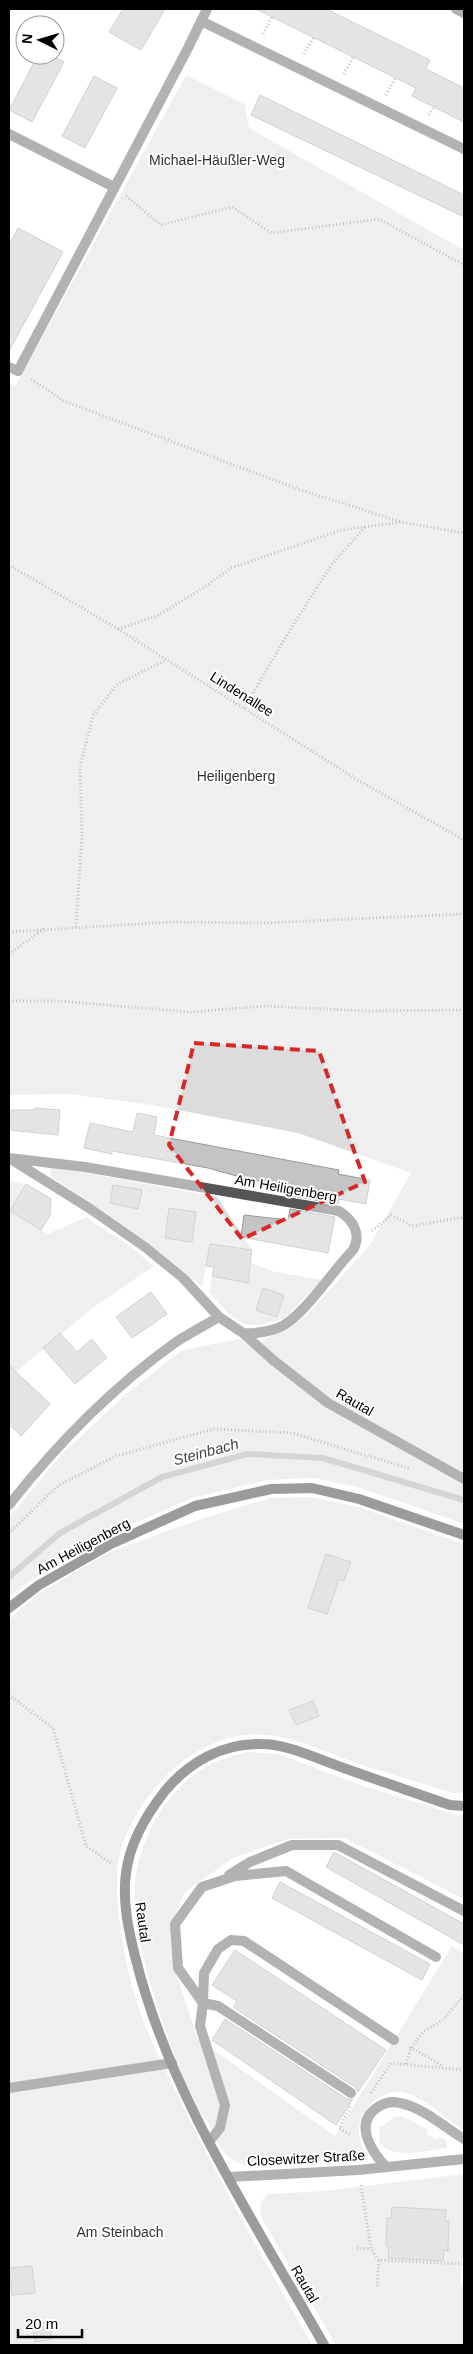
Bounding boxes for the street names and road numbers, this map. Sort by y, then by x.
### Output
street label: Lindenallee [207,668,277,720]
street label: Am Heiligenberg [234,1171,338,1205]
street label: Rautal [333,1385,377,1419]
street label: Am Heiligenberg [34,1515,132,1577]
street label: Rautal [132,1901,154,1943]
street label: Closewitzer Straße [247,2147,366,2169]
street label: Rautal [288,2262,322,2306]

